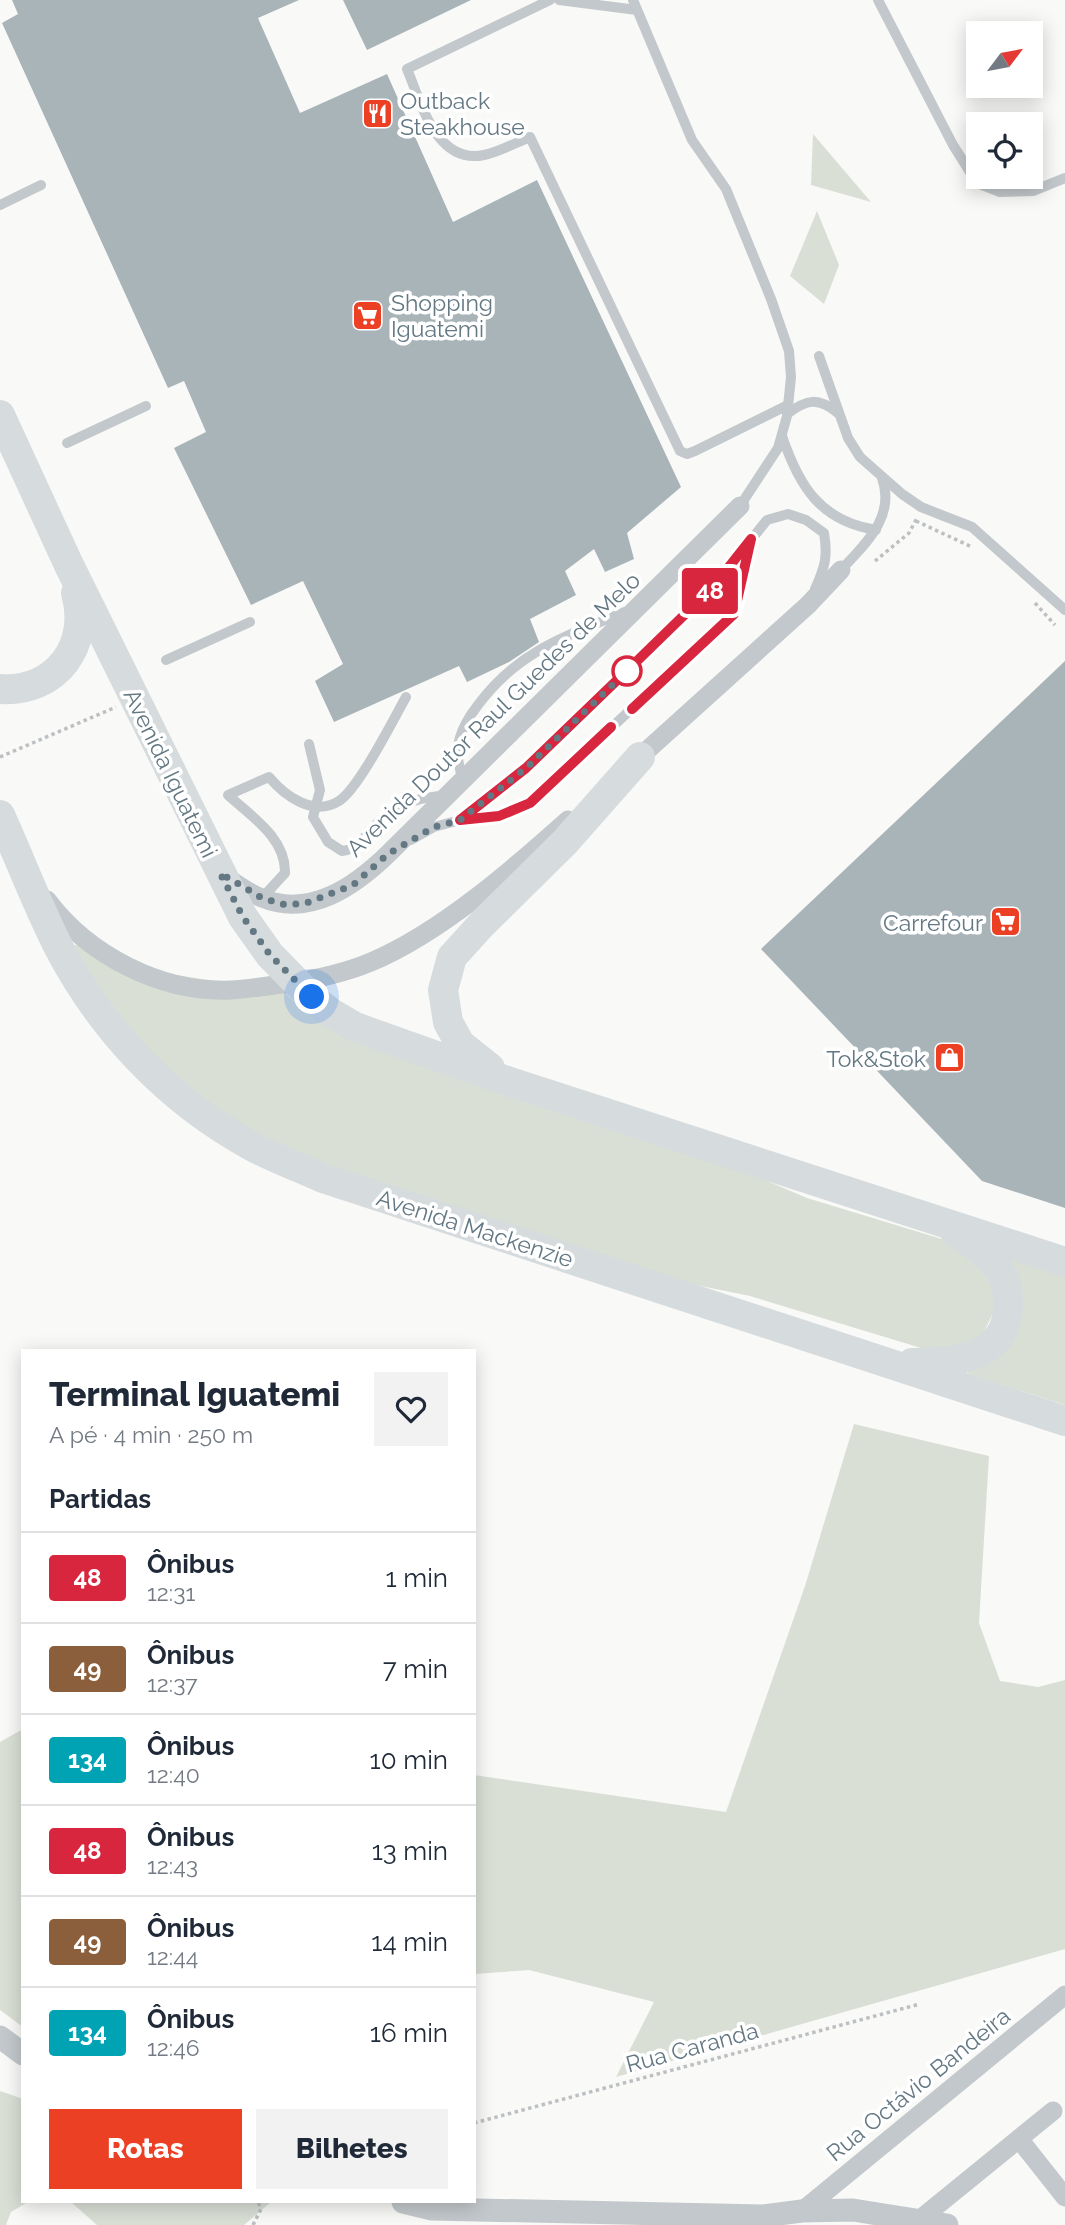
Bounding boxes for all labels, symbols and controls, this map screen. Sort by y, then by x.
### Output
north arrow [966,21,1043,98]
map controls [966,21,1043,189]
place label: Outback Steakhouse [400,87,525,140]
restaurant icon: Outback Steakhouse [360,96,394,130]
button: locate [966,112,1043,189]
place label: Shopping Iguatemi [391,289,493,342]
supermarket icon: Shopping Iguatemi [351,298,385,332]
street label: Avenida Doutor Raul Guedes de Melo [341,566,645,862]
line badge: 48 [678,568,742,614]
text: 48 [696,576,724,605]
unlabelled marker [612,656,642,686]
street label: Avenida Iguatemi [118,684,224,862]
supermarket icon: Carrefour [989,905,1023,939]
place label: Carrefour [883,909,983,936]
your location [294,979,329,1014]
shop icon: Tok&Stok [932,1041,966,1075]
place label: Tok&Stok [826,1045,926,1072]
street label: Avenida Mackenzie [373,1184,577,1272]
button: heart [374,1372,448,1446]
text: Terminal Iguatemi [49,1375,340,1414]
text: A pé · 4 min · 250 m [49,1421,253,1448]
text: Partidas [49,1484,151,1514]
text: Ônibus [147,1549,234,1579]
text: 48 [73,1563,102,1592]
text: 1 min [386,1563,448,1593]
text: 12:31 [147,1579,195,1606]
text: Ônibus [147,1640,234,1670]
text: 49 [74,1654,101,1683]
text: 7 min [383,1654,448,1684]
text: 12:37 [147,1670,198,1697]
text: Ônibus [147,1731,234,1761]
text: 134 [68,1745,107,1774]
text: 10 min [370,1745,448,1775]
text: 12:40 [147,1761,200,1788]
text: Ônibus [147,1822,234,1852]
text: 48 [73,1836,102,1865]
text: 13 min [372,1836,448,1866]
text: 12:43 [147,1852,198,1879]
text: Ônibus [147,1913,234,1943]
text: 49 [74,1927,101,1956]
text: 14 min [371,1927,448,1957]
text: 12:44 [147,1943,198,1970]
street label: Rua Octávio Bandeira [821,2002,1015,2166]
text: Ônibus [147,2004,234,2034]
street label: Rua Caranda [623,2016,761,2078]
text: 134 [68,2018,107,2047]
text: 16 min [370,2018,448,2048]
text: 12:46 [147,2034,200,2061]
button: Rotas [49,2109,242,2189]
button: Bilhetes [256,2109,448,2189]

